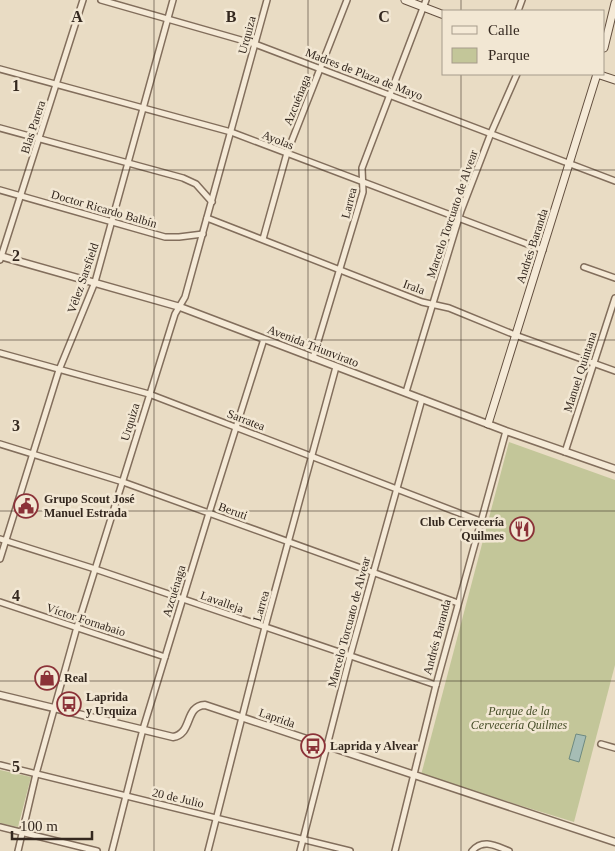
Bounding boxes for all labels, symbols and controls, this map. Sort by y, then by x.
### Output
text: A [71,8,83,25]
text: B [226,8,237,25]
text: C [378,8,390,25]
legend [442,10,605,75]
street label: Urquiza [235,14,259,55]
text: Calle [488,22,520,38]
street label: Madres de Plaza de Mayo [303,45,425,103]
text: Parque [488,47,530,63]
street label: Azcuénaga [281,72,314,127]
text: 1 [12,77,20,94]
street label: Blas Parera [18,98,48,155]
street label: Ayolas [260,128,296,153]
street label: Marcelo Torcuato de Alvear [423,148,481,280]
street label: Larrea [338,185,360,220]
street label: Doctor Ricardo Balbín [50,187,158,231]
street label: Andrés Baranda [513,206,551,285]
street label: Vélez Sarsfield [64,241,102,315]
text: 2 [12,247,20,264]
street label: Irala [401,277,427,298]
street label: Avenida Triunvirato [265,322,361,370]
street label: Manuel Quintana [560,329,600,414]
street label: Urquiza [118,401,143,443]
street label: Sarratea [225,406,267,434]
text: 3 [12,417,20,434]
place label: Grupo Scout José Manuel Estrada [44,492,135,520]
public building icon: Grupo Scout José Manuel Estrada [13,493,39,519]
street label: Beruti [217,499,250,523]
place label: Club Cervecería Quilmes [420,515,504,543]
restaurant icon: Club Cervecería Quilmes [509,516,535,542]
street label: Marcelo Torcuato de Alvear [325,555,373,689]
street label: Azcuénaga [160,563,189,619]
text: 4 [12,587,20,604]
street label: Lavalleja [199,588,246,616]
street label: Larrea [250,588,272,623]
street label: Andrés Baranda [420,597,454,676]
street label: Víctor Fornabaio [45,601,127,639]
shop icon: Real [34,665,60,691]
place label: Real [64,671,88,685]
place label: Laprida y Urquiza [86,690,137,718]
bus stop icon: Laprida y Urquiza [56,691,82,717]
park label: Parque de la Cervecería Quilmes [471,704,567,732]
street label: Laprida [257,705,298,731]
bus stop icon: Laprida y Alvear [300,733,326,759]
place label: Laprida y Alvear [330,739,419,753]
text: 5 [12,758,20,775]
street label: 20 de Julio [151,785,205,811]
scale bar [12,808,92,840]
text: 100 m [20,818,58,834]

